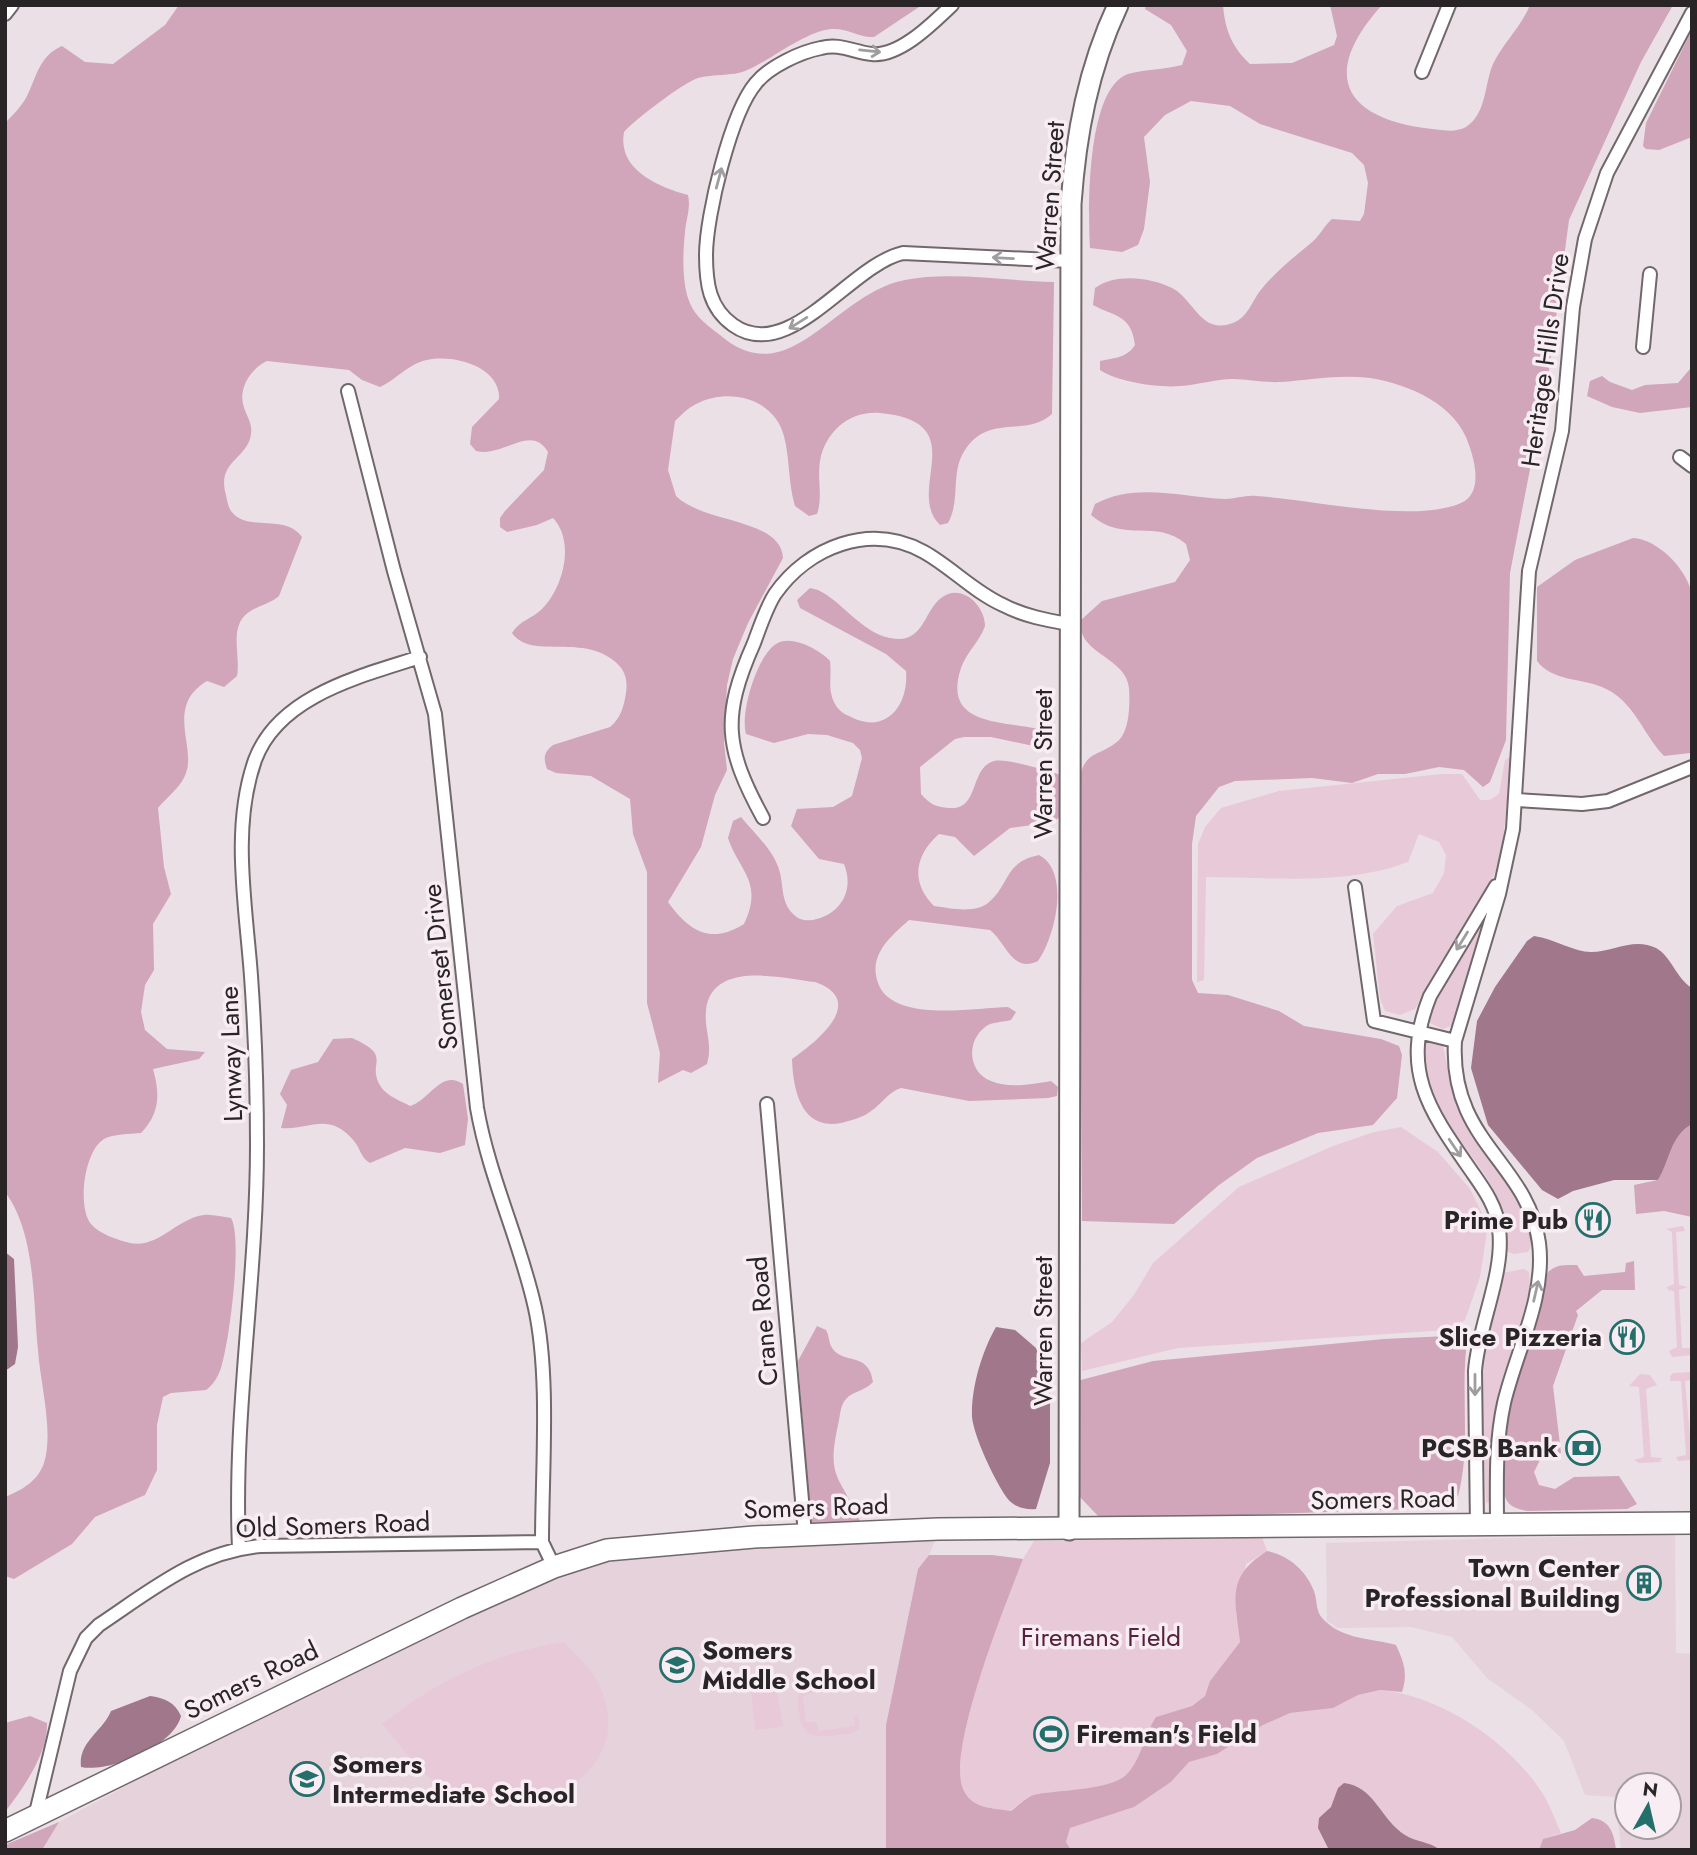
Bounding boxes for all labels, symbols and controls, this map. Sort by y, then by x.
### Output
one-way arrow [858,45,881,58]
street label: Warren Street [1026,119,1074,272]
one-way arrow [714,167,727,189]
street label: Heritage Hills Drive [1511,250,1579,470]
one-way arrow [992,251,1015,264]
one-way arrow [788,316,808,330]
street label: Warren Street [1024,688,1062,839]
street label: Somerset Drive [412,882,468,1052]
one-way arrow [1455,930,1469,950]
street label: Lynway Lane [210,985,252,1123]
one-way arrow [1448,1138,1462,1157]
place label: Prime Pub [1444,1201,1568,1239]
restaurant icon: Prime Pub [1574,1201,1612,1239]
street label: Crane Road [738,1255,788,1387]
street label: Warren Street [1024,1255,1062,1406]
one-way arrow [1529,1280,1543,1303]
place label: Slice Pizzeria [1438,1318,1602,1356]
restaurant icon: Slice Pizzeria [1608,1318,1646,1356]
one-way arrow [1468,1373,1482,1396]
place label: PCSB Bank [1421,1429,1558,1467]
bank icon: PCSB Bank [1564,1429,1602,1467]
street label: Somers Road [1310,1479,1456,1519]
street label: Somers Road [743,1485,889,1529]
street label: Old Somers Road [235,1503,431,1547]
place label: Town Center Professional Building [1364,1549,1620,1617]
building icon: Town Center Professional Building [1625,1564,1663,1602]
park label: Firemans Field [1021,1618,1181,1656]
street label: Somers Road [177,1631,325,1729]
place label: Somers Middle School [702,1631,876,1699]
school or university icon: Somers Middle School [658,1646,696,1684]
sports icon: Fireman's Field [1032,1715,1070,1753]
place label: Fireman's Field [1076,1715,1257,1753]
place label: Somers Intermediate School [332,1745,575,1813]
school or university icon: Somers Intermediate School [288,1760,326,1798]
north arrow [1613,1771,1683,1841]
text: N [1641,1775,1660,1804]

